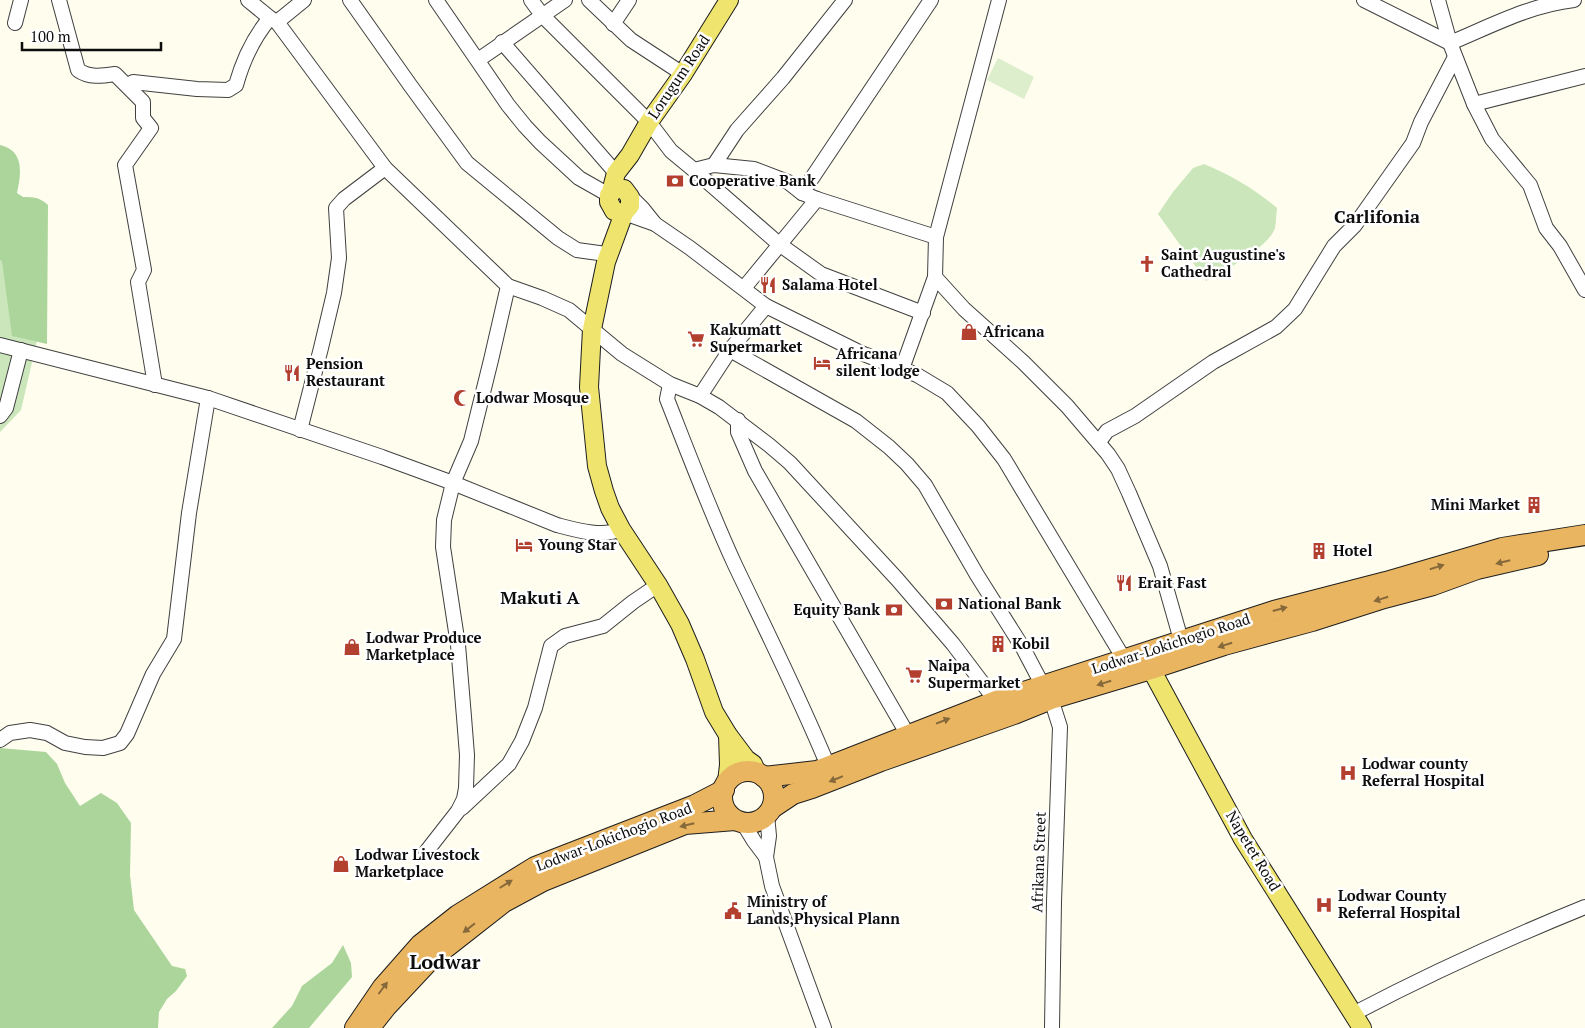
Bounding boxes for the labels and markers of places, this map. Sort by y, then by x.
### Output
place label: Cooperative Bank [689,170,816,190]
bank icon: Cooperative Bank [665,171,685,191]
place label: Saint Augustine's Cathedral [1161,244,1286,281]
church icon: Saint Augustine's Cathedral [1137,254,1157,274]
place label: Salama Hotel [782,274,878,294]
restaurant icon: Salama Hotel [758,275,778,295]
place label: Kakumatt Supermarket [710,319,803,356]
place label: Africana [983,321,1045,341]
shop icon: Africana [959,322,979,342]
supermarket icon: Kakumatt Supermarket [686,329,706,349]
place label: Africana silent lodge [836,343,920,380]
place label: Pension Restaurant [306,353,385,390]
hotel icon: Africana silent lodge [812,353,832,373]
restaurant icon: Pension Restaurant [282,363,302,383]
place label: Lodwar Mosque [476,387,589,407]
mosque icon: Lodwar Mosque [452,388,472,408]
place label: Mini Market [1431,494,1520,514]
building icon: Mini Market [1524,495,1544,515]
place label: Young Star [538,534,617,554]
hotel icon: Young Star [514,535,534,555]
place label: Hotel [1333,540,1372,560]
building icon: Hotel [1309,541,1329,561]
place label: Erait Fast [1138,572,1207,592]
restaurant icon: Erait Fast [1114,573,1134,593]
place label: National Bank [958,593,1061,613]
bank icon: National Bank [934,594,954,614]
place label: Equity Bank [793,599,880,619]
bank icon: Equity Bank [884,600,904,620]
place label: Lodwar Produce Marketplace [366,627,482,664]
place label: Kobil [1012,633,1050,653]
building icon: Kobil [988,634,1008,654]
shop icon: Lodwar Produce Marketplace [342,637,362,657]
place label: Naipa Supermarket [928,655,1021,692]
supermarket icon: Naipa Supermarket [904,665,924,685]
place label: Lodwar county Referral Hospital [1362,753,1485,790]
hospital icon: Lodwar county Referral Hospital [1338,763,1358,783]
place label: Lodwar Livestock Marketplace [355,844,480,881]
shop icon: Lodwar Livestock Marketplace [331,854,351,874]
place label: Lodwar County Referral Hospital [1338,885,1461,922]
place label: Ministry of Lands,Physical Plann [747,891,900,928]
hospital icon: Lodwar County Referral Hospital [1314,895,1334,915]
public building icon: Ministry of Lands,Physical Plann [723,901,743,921]

